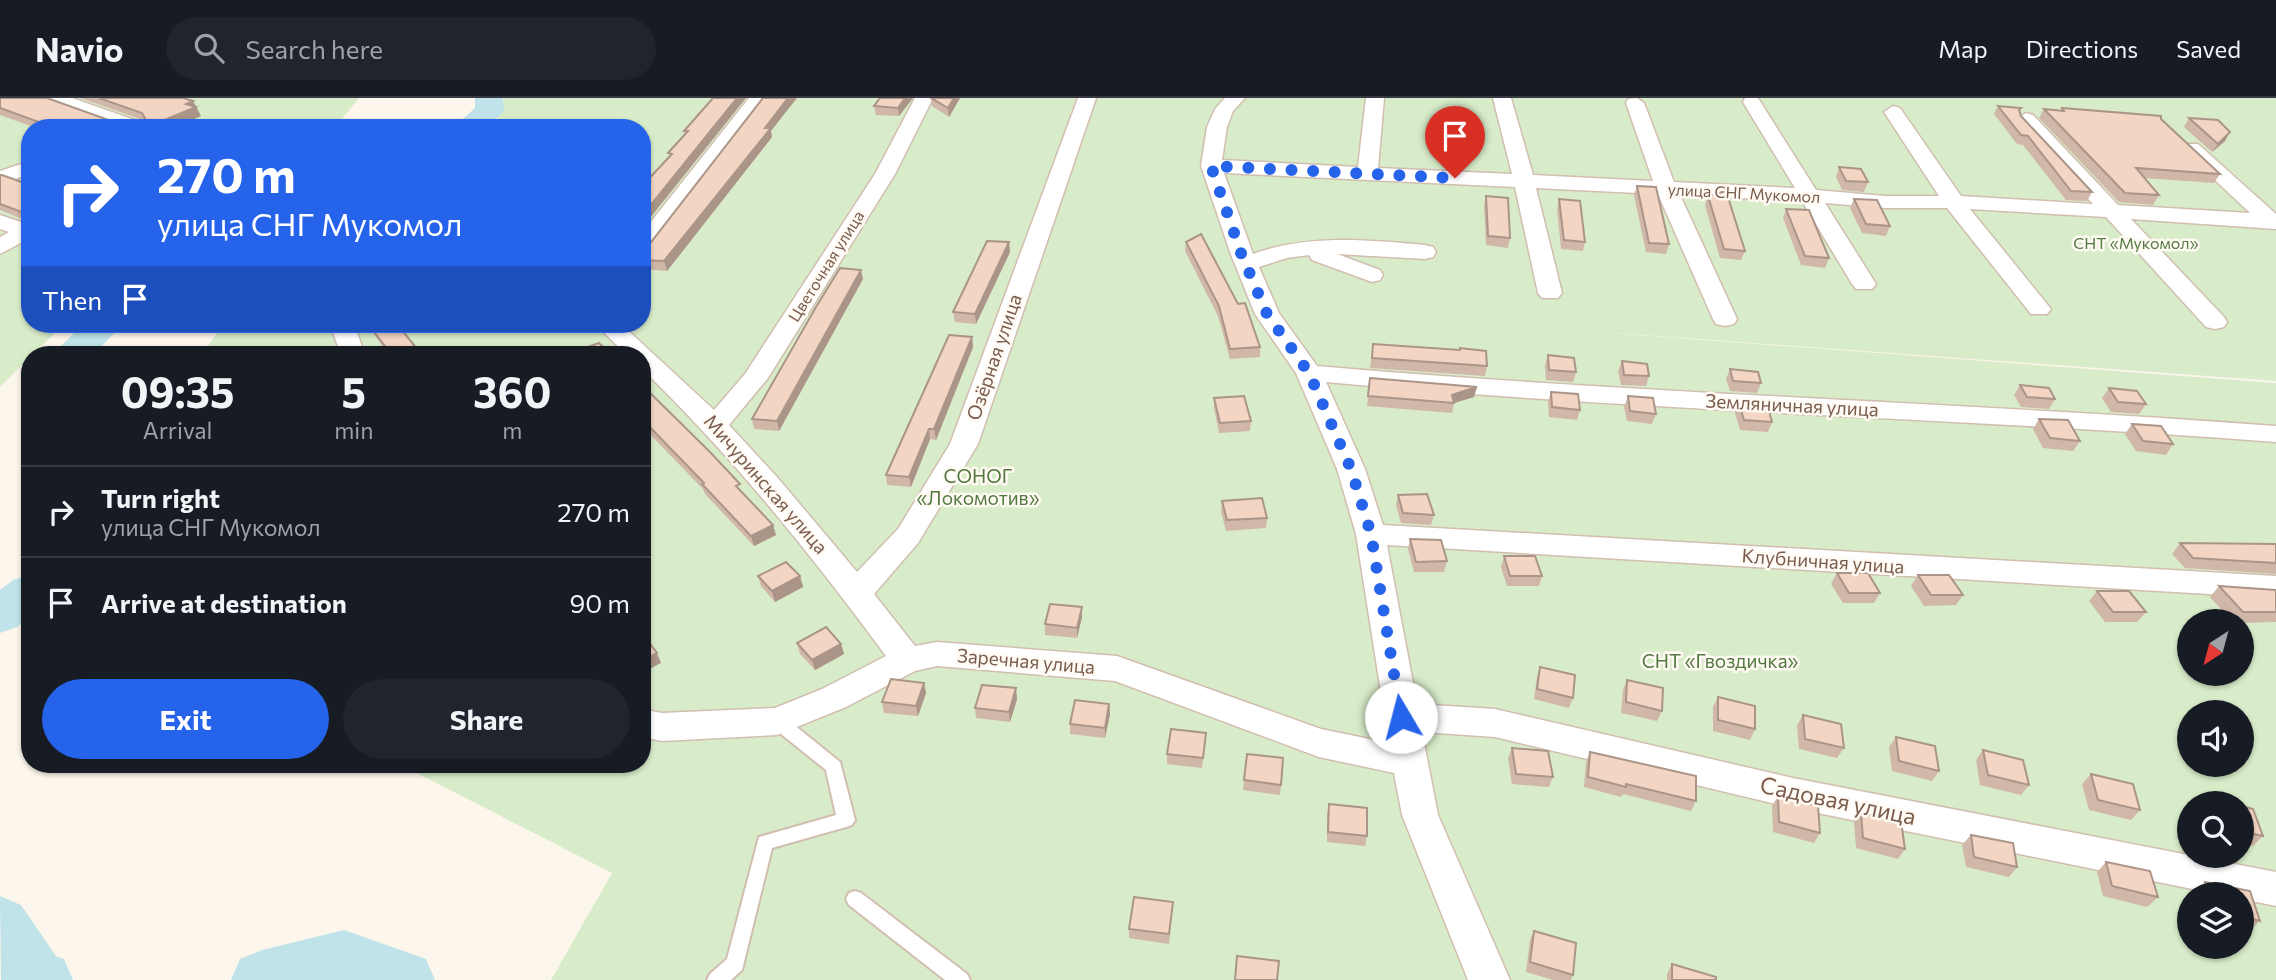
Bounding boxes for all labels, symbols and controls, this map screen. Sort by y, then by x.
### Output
search box [166,17,656,80]
text: Navio [35,28,124,69]
icon: search [190,29,228,67]
text: Search here [246,33,383,64]
text: Map [1938,34,1988,63]
text: Directions [2026,34,2138,63]
text: Saved [2176,34,2241,63]
pin [1425,106,1485,178]
icon: arrive [1436,117,1474,155]
text: 270 m [157,143,296,203]
icon: right [42,147,133,238]
street label: улица СНГ Мукомол [1667,179,1821,206]
text: улица СНГ Мукомол [157,203,462,243]
street label: Цветочная улица [784,207,867,325]
park label: СНТ «Мукомол» [2073,233,2199,252]
icon: arrive [116,280,154,318]
text: Then [42,284,102,315]
street label: Озёрная улица [961,291,1026,423]
text: 09:35 [121,365,235,417]
text: 5 [342,365,366,417]
text: 360 [473,365,551,417]
street label: Земляничная улица [1705,388,1879,421]
street label: Мичуринская улица [700,409,833,558]
text: Arrival [143,416,212,444]
text: min [334,416,373,444]
text: m [502,416,522,444]
park label: СОНОГ «Локомотив» [917,464,1040,509]
text: Turn right [101,482,220,513]
icon: right [42,493,80,531]
text: 270 m [557,496,630,527]
text: улица СНГ Мукомол [101,513,321,541]
street label: Клубничная улица [1741,543,1905,578]
icon: arrive [42,584,80,622]
text: Arrive at destination [101,587,347,618]
text: 90 m [570,587,630,618]
north arrow [2177,609,2254,686]
map controls [2177,609,2254,959]
street label: Заречная улица [956,643,1096,678]
park label: СНТ «Гвоздичка» [1642,649,1798,672]
button: Exit [42,679,329,759]
button: Share [343,679,630,759]
position arrow [1364,680,1438,754]
button: sound [2177,700,2254,777]
street label: Садовая улица [1758,770,1919,830]
button: search [2177,791,2254,868]
button: layers [2177,882,2254,959]

